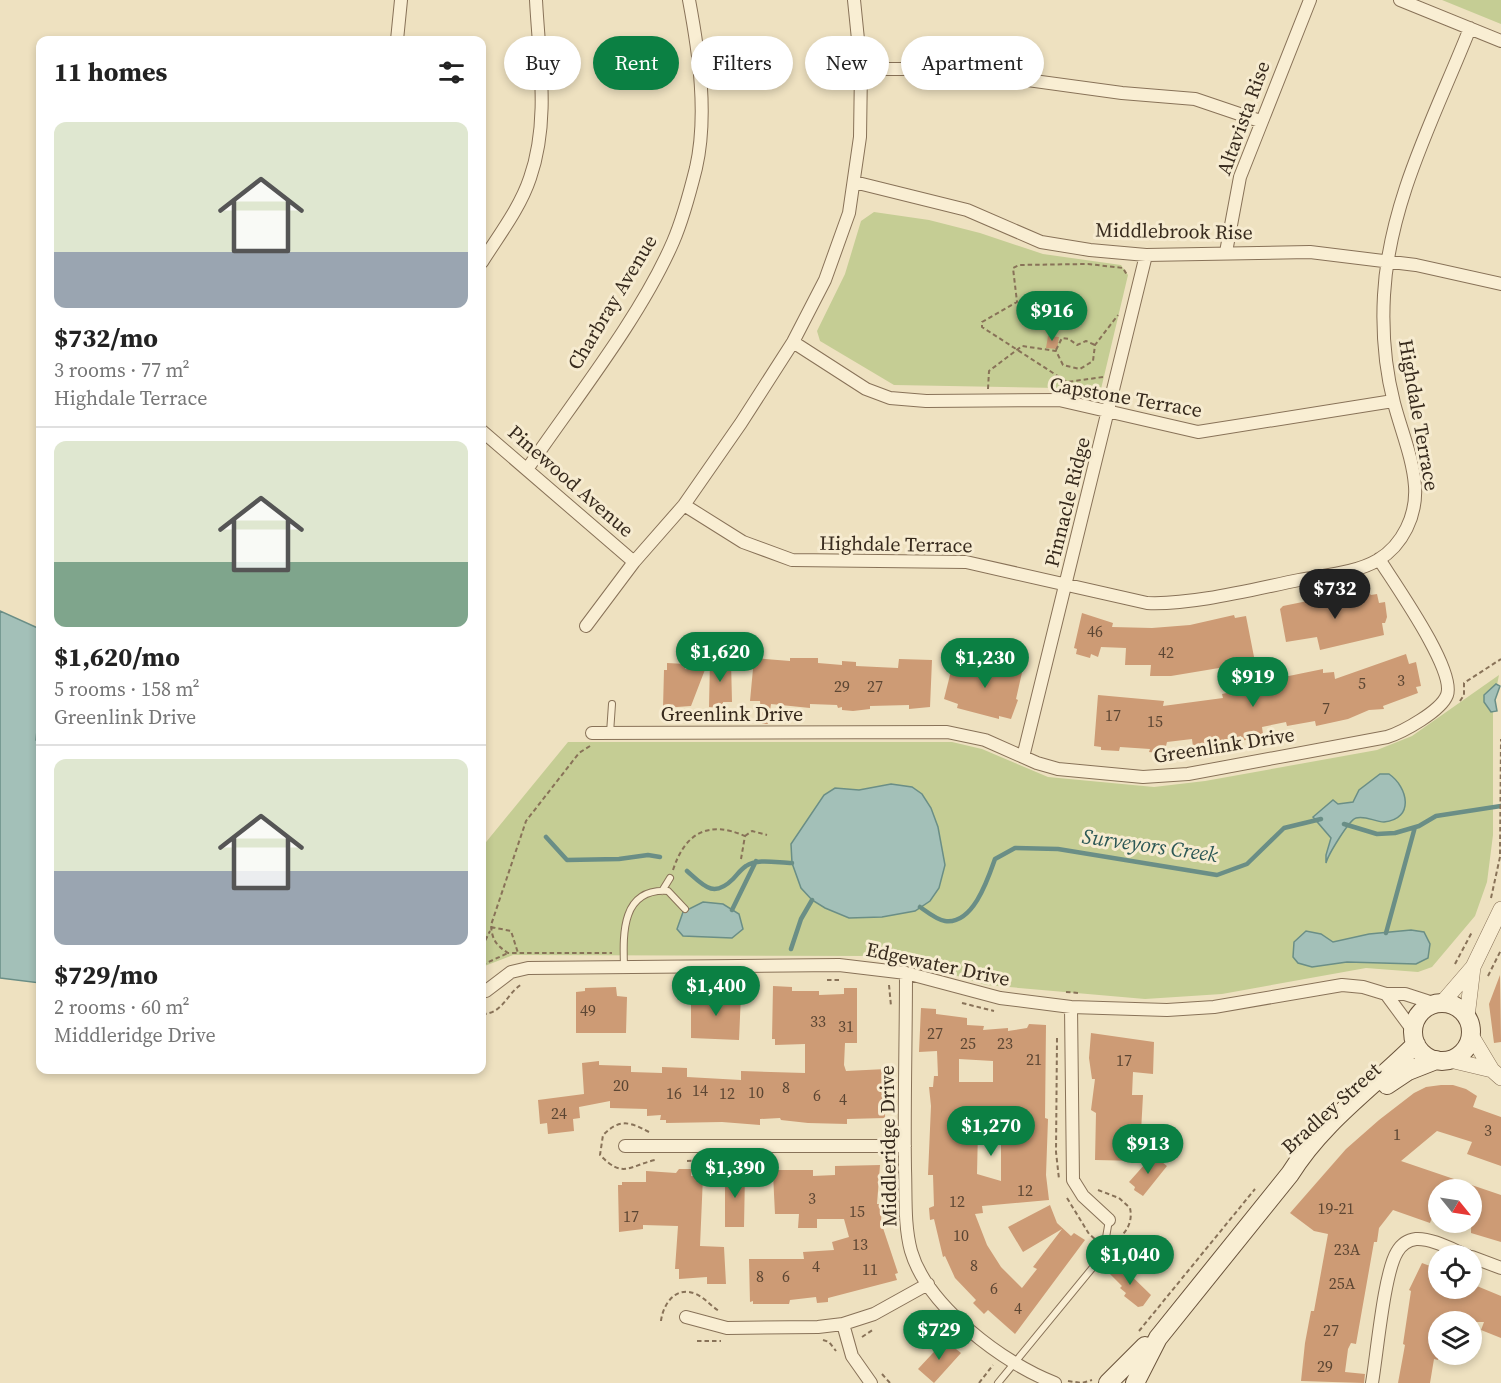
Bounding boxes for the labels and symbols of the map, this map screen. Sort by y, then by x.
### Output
street label: Altavista Rise [1209,57,1277,179]
street label: Middlebrook Rise [1095,216,1253,246]
street label: Charbray Avenue [561,229,663,375]
pin: $916 [1016,291,1088,342]
street label: Highdale Terrace [1392,337,1446,493]
street label: Capstone Terrace [1047,370,1205,424]
street label: Pinewood Avenue [502,418,640,544]
street label: Pinnacle Ridge [1037,434,1097,570]
street label: Highdale Terrace [819,529,973,559]
pin: $732 [1299,569,1371,620]
house number: 46 [1087,620,1103,642]
pin: $1,620 [671,632,769,683]
pin: $1,230 [936,638,1034,689]
house number: 42 [1158,641,1174,663]
pin: $919 [1217,657,1289,708]
house number: 3 [1397,669,1405,691]
house number: 5 [1358,672,1366,694]
house number: 29 [834,675,850,697]
house number: 27 [867,675,883,697]
house number: 7 [1322,697,1330,719]
street label: Greenlink Drive [661,700,803,728]
house number: 17 [1105,704,1121,726]
house number: 15 [1147,710,1163,732]
street label: Greenlink Drive [1152,720,1296,770]
water label: Surveyors Creek [1080,821,1220,869]
street label: Edgewater Drive [863,935,1013,993]
pin: $1,400 [667,966,765,1017]
house number: 49 [580,999,596,1021]
house number: 33 [810,1010,826,1032]
house number: 31 [838,1015,854,1037]
house number: 27 [927,1022,943,1044]
house number: 25 [960,1032,976,1054]
house number: 23 [997,1032,1013,1054]
house number: 21 [1026,1048,1042,1070]
house number: 17 [1116,1049,1132,1071]
street label: Bradley Street [1275,1055,1387,1160]
street label: Middleridge Drive [873,1065,903,1227]
house number: 20 [613,1074,629,1096]
house number: 8 [782,1076,790,1098]
house number: 14 [692,1079,708,1101]
house number: 10 [748,1081,764,1103]
house number: 16 [666,1082,682,1104]
house number: 12 [719,1082,735,1104]
house number: 6 [813,1084,821,1106]
house number: 4 [839,1088,847,1110]
house number: 24 [551,1102,567,1124]
pin: $1,270 [942,1106,1040,1157]
house number: 3 [1484,1119,1492,1141]
house number: 1 [1393,1123,1401,1145]
pin: $913 [1112,1124,1184,1175]
pin: $1,390 [686,1148,784,1199]
house number: 12 [1017,1179,1033,1201]
north arrow [1428,1179,1482,1233]
house number: 3 [808,1187,816,1209]
house number: 12 [949,1190,965,1212]
house number: 19-21 [1318,1197,1355,1219]
house number: 15 [849,1200,865,1222]
house number: 17 [623,1205,639,1227]
house number: 10 [953,1224,969,1246]
house number: 13 [852,1233,868,1255]
pin: $1,040 [1081,1235,1179,1286]
house number: 23A [1334,1238,1361,1260]
house number: 8 [970,1254,978,1276]
house number: 4 [812,1255,820,1277]
house number: 11 [862,1258,878,1280]
house number: 8 [756,1265,764,1287]
house number: 6 [782,1265,790,1287]
house number: 25A [1329,1272,1356,1294]
house number: 6 [990,1277,998,1299]
house number: 4 [1014,1297,1022,1319]
pin: $729 [903,1310,975,1361]
house number: 27 [1323,1319,1339,1341]
house number: 29 [1317,1355,1333,1377]

